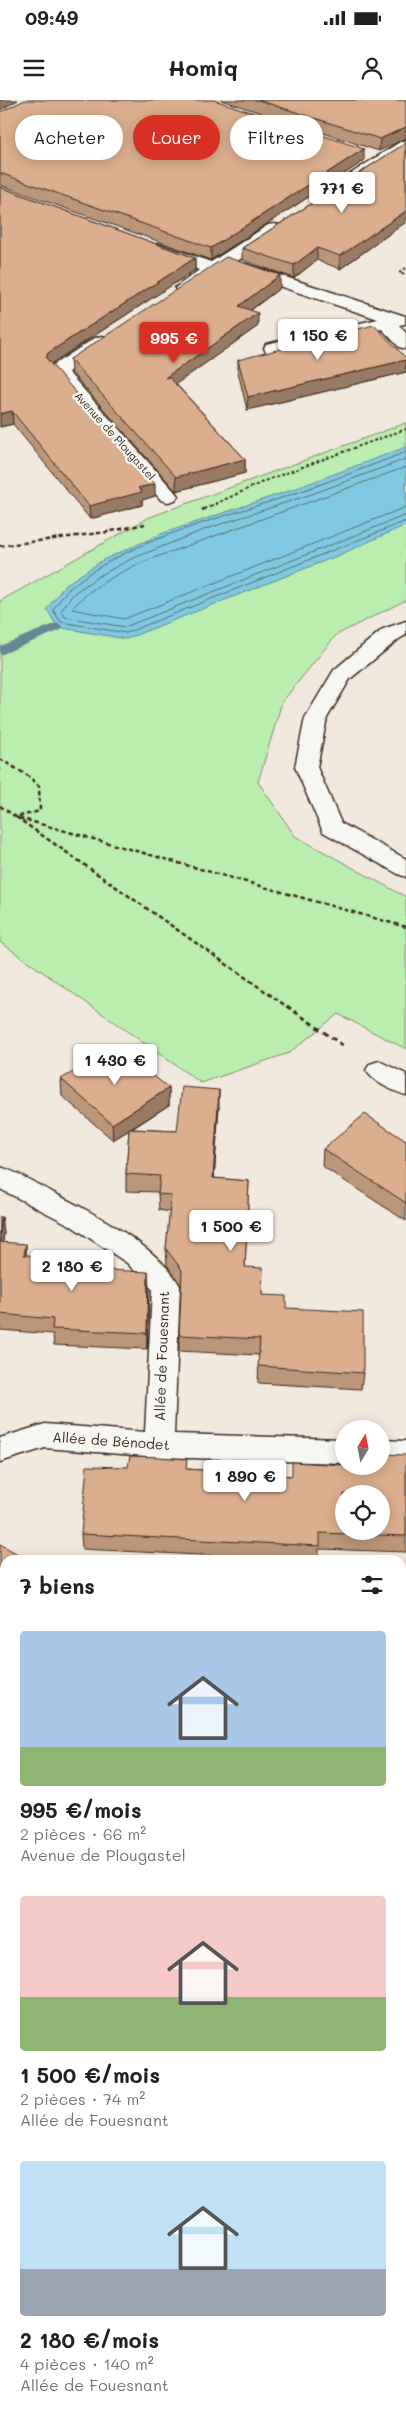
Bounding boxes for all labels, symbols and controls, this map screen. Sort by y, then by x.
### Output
text: 09:49 [25,5,78,30]
text: Homiq [168,53,238,82]
icon: menu [20,54,48,82]
icon: person [358,54,386,82]
chip: Acheter [15,115,123,160]
chip: Louer [133,115,220,160]
chip: Filtres [230,115,323,160]
pin: 771 € [307,172,377,214]
text: 771 € [320,177,364,198]
pin: 1 150 € [272,318,364,361]
pin: 995 € [139,322,209,364]
text: 1 150 € [289,324,347,345]
text: 995 € [150,327,198,348]
street label: Avenue de Plougastel [72,388,159,483]
pin: 1 430 € [69,1044,161,1086]
text: 1 430 € [84,1049,146,1070]
pin: 1 500 € [185,1210,277,1252]
text: 1 500 € [200,1215,262,1236]
pin: 2 180 € [26,1250,118,1292]
text: 2 180 € [42,1255,102,1276]
street label: Allée de Fouesnant [150,1291,173,1421]
north arrow [335,1420,390,1475]
map controls [335,1420,390,1540]
street label: Allée de Bénodet [52,1427,170,1454]
pin: 1 890 € [199,1460,291,1502]
text: 1 890 € [214,1465,276,1486]
button: locate [335,1485,390,1540]
icon: filters [358,1571,386,1599]
text: 7 biens [20,1572,95,1599]
icon: home [158,1663,248,1753]
text: 995 €/mois [20,1796,141,1823]
text: 2 pièces · 66 m² [20,1823,146,1844]
text: Avenue de Plougastel [20,1844,186,1865]
icon: home [158,1928,248,2018]
text: 1 500 €/mois [20,2061,160,2088]
text: 2 pièces · 74 m² [20,2088,145,2109]
text: Allée de Fouesnant [20,2109,169,2130]
icon: home [158,2193,248,2283]
text: 2 180 €/mois [20,2326,159,2353]
text: 4 pièces · 140 m² [20,2353,154,2374]
text: Allée de Fouesnant [20,2374,169,2395]

